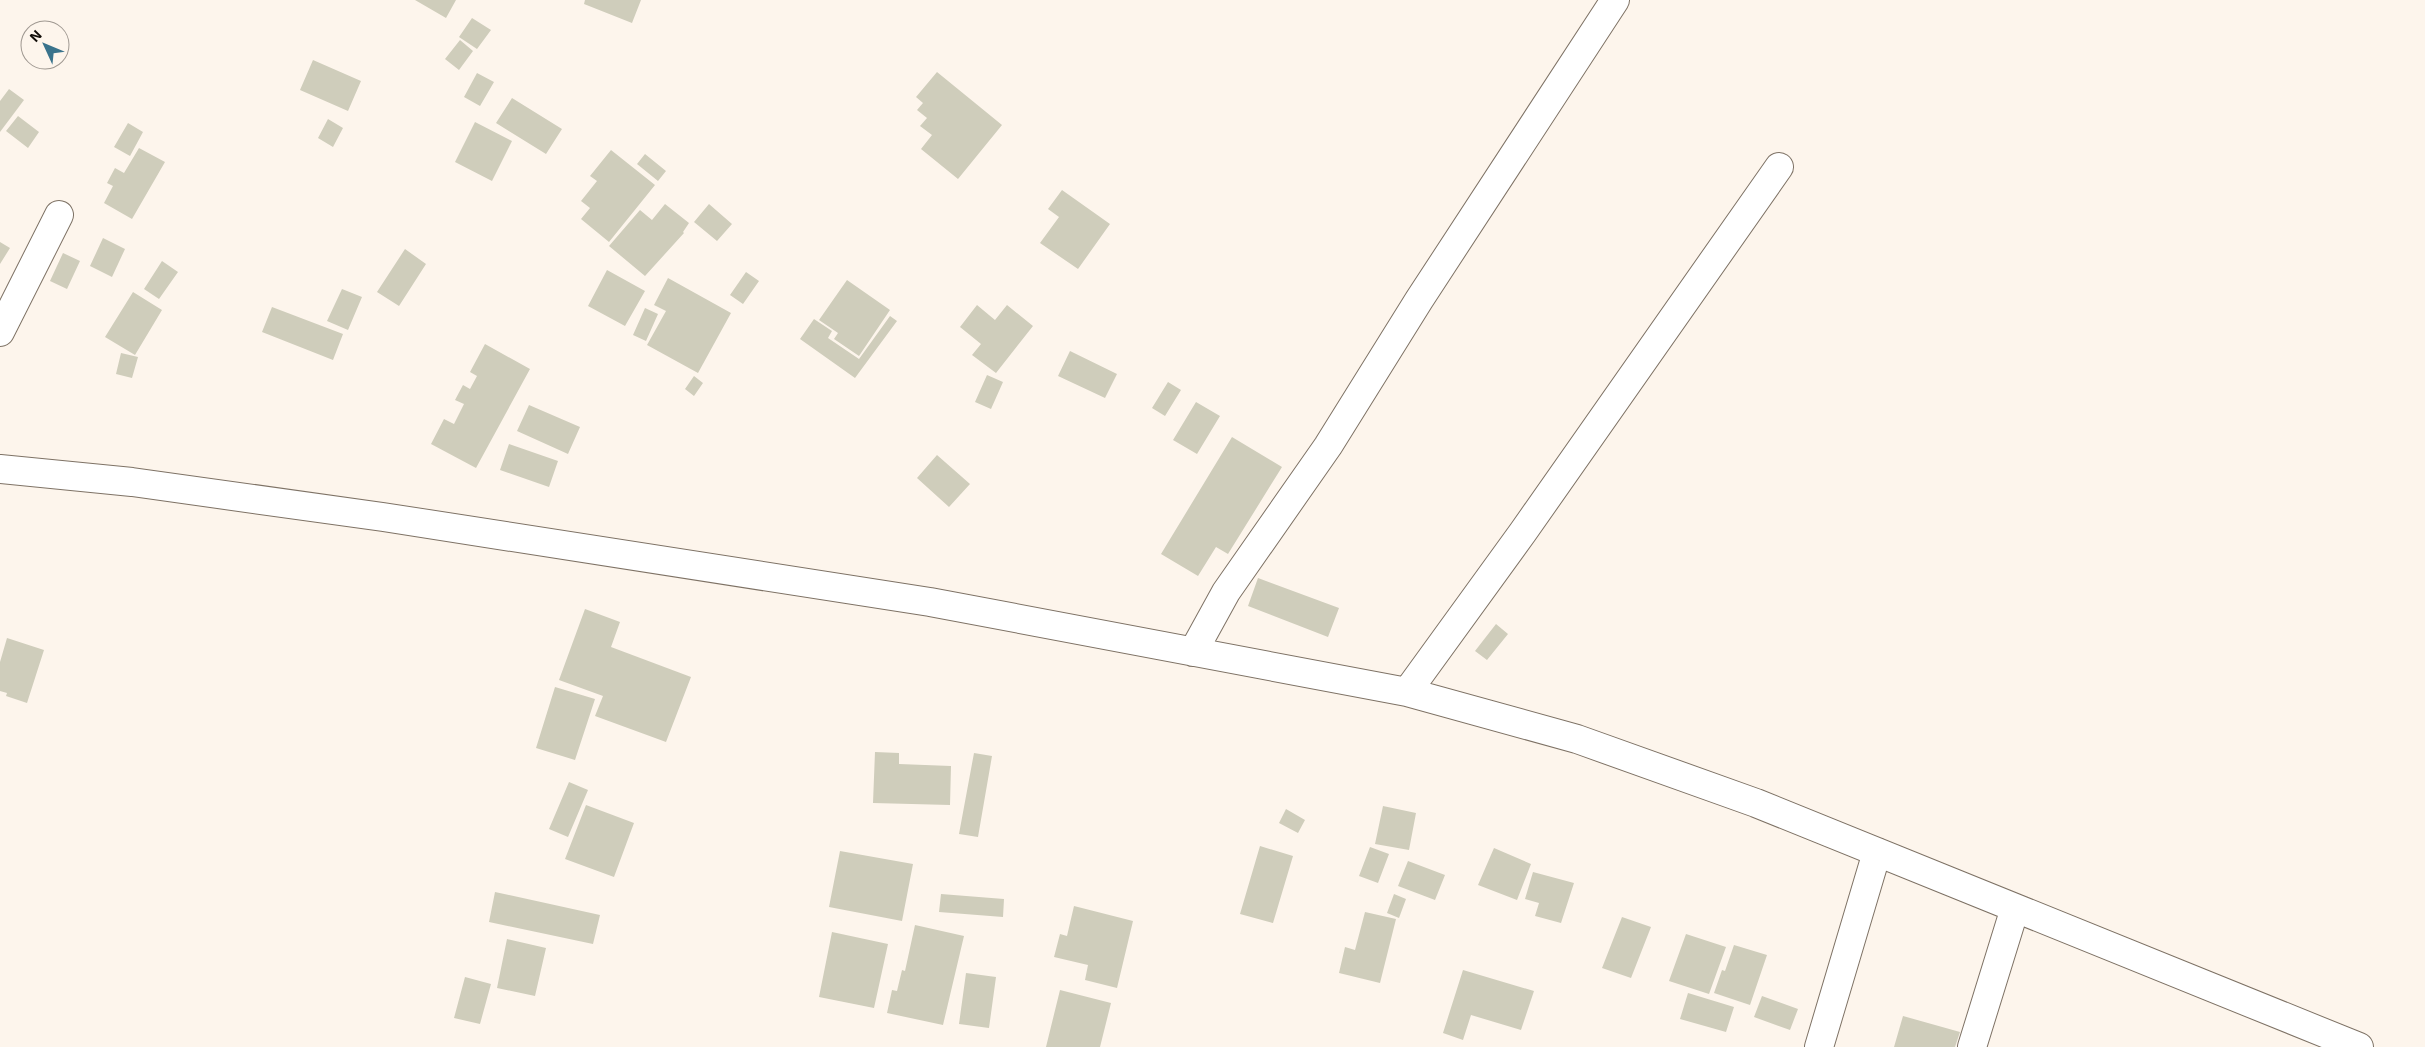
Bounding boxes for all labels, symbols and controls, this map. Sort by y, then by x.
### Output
north arrow [20,20,70,70]
text: N [26,26,45,45]

